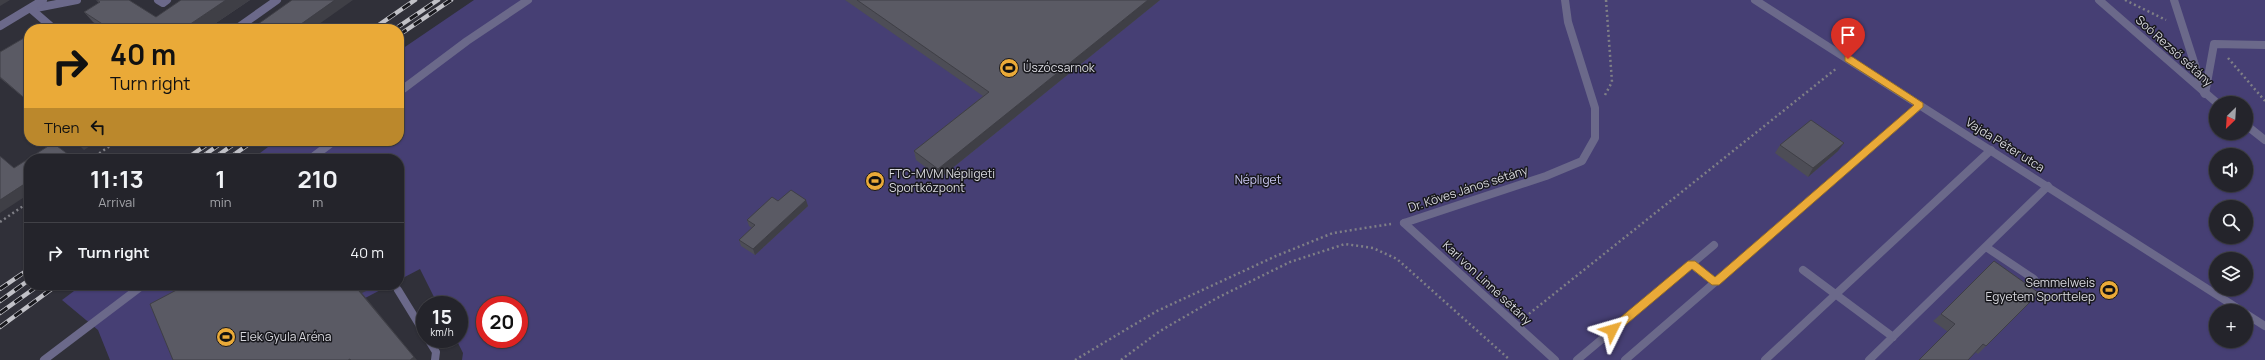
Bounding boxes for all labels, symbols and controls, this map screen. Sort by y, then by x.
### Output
street label: Soó Rezső sétány [2132,11,2217,90]
pin [1831,18,1865,59]
icon: arrive [1837,24,1859,46]
text: 40 m [110,35,176,73]
icon: right [44,40,96,92]
sports icon: Úszócsarnok [998,57,1020,79]
place label: Úszócsarnok [1023,59,1096,76]
text: Turn right [110,71,191,95]
north arrow [2209,96,2253,140]
map controls [2209,96,2253,348]
street label: Vajda Péter utca [1963,113,2048,176]
icon: left [87,116,109,138]
text: Then [44,117,79,138]
button: sound [2209,148,2253,192]
street label: Dr. Köves János sétány [1406,161,1531,216]
text: 11:13 [90,162,144,195]
text: 1 [215,162,226,195]
text: 210 [297,162,338,195]
place label: FTC-MVM Népligeti Sportközpont [889,165,995,196]
sports icon: FTC-MVM Népligeti Sportközpont [864,170,886,192]
park label: Népliget [1235,171,1282,188]
text: Arrival [98,193,135,211]
text: min [210,193,231,211]
text: m [312,193,323,211]
button: search [2209,200,2253,244]
street label: Karl von Linné sétány [1439,237,1536,329]
icon: right [44,242,66,264]
text: Turn right [78,242,149,263]
text: 40 m [350,242,384,263]
button: layers [2209,252,2253,296]
place label: Semmelweis Egyetem Sporttelep [1985,274,2095,305]
sports icon: Semmelweis Egyetem Sporttelep [2098,279,2120,301]
speed limit sign: 20 [476,296,528,348]
text: 15 [432,303,452,330]
button: + [2209,304,2253,348]
position arrow [1591,309,1633,351]
text: km/h [430,325,454,339]
sports icon: Elek Gyula Aréna [215,326,237,348]
place label: Elek Gyula Aréna [240,328,331,345]

